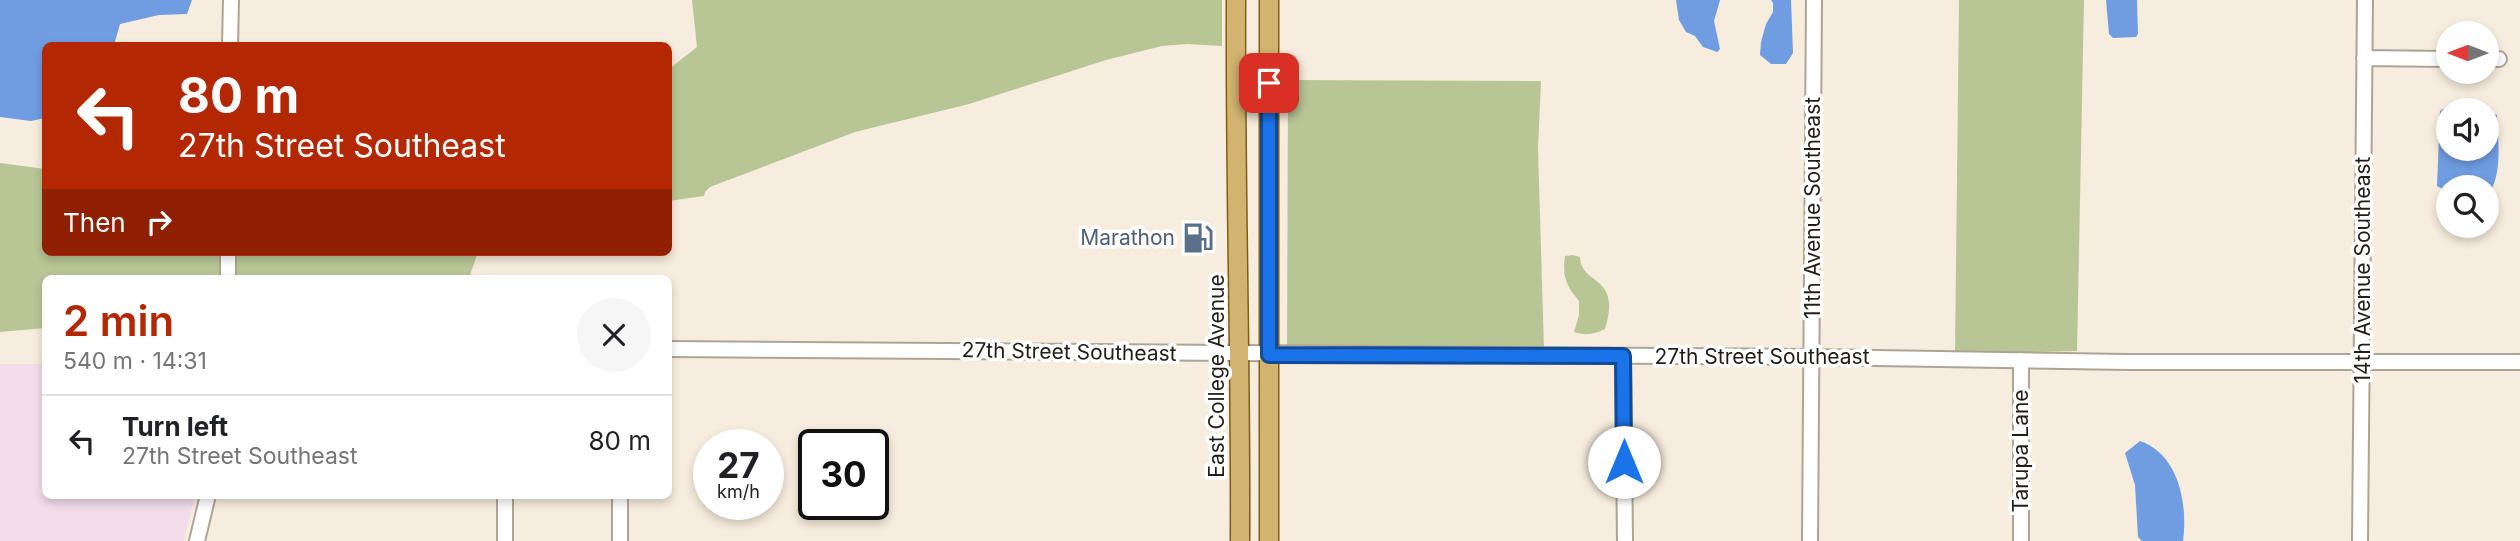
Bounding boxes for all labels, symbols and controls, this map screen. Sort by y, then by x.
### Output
north arrow [2436,21,2499,84]
map controls [2436,21,2499,238]
pin [1239,53,1299,113]
icon: arrive [1250,64,1288,102]
text: 80 m [178,66,299,125]
icon: left [63,70,154,161]
street label: 11th Avenue Southeast [1800,97,1825,319]
button: sound [2436,98,2499,161]
text: 27th Street Southeast [178,126,506,165]
street label: 14th Avenue Southeast [2350,156,2375,383]
button: search [2436,175,2499,238]
icon: right [140,203,178,241]
text: Then [63,207,126,238]
fuel station icon: Marathon [1181,221,1215,255]
place label: Marathon [1080,225,1175,250]
street label: East College Avenue [1204,274,1229,478]
text: 2 min [63,295,174,346]
button: close [577,298,651,372]
street label: 27th Street Southeast [961,337,1177,366]
street label: 27th Street Southeast [1654,344,1870,369]
text: 540 m · 14:31 [63,347,207,375]
street label: Tarupa Lane [2008,389,2033,513]
text: Turn left [122,411,228,442]
icon: left [63,422,101,460]
text: 80 m [588,425,651,456]
position arrow [1587,425,1661,499]
speed limit sign: 30 [798,429,889,520]
text: 27th Street Southeast [122,442,358,470]
text: 27 [717,444,760,486]
text: km/h [717,481,760,502]

